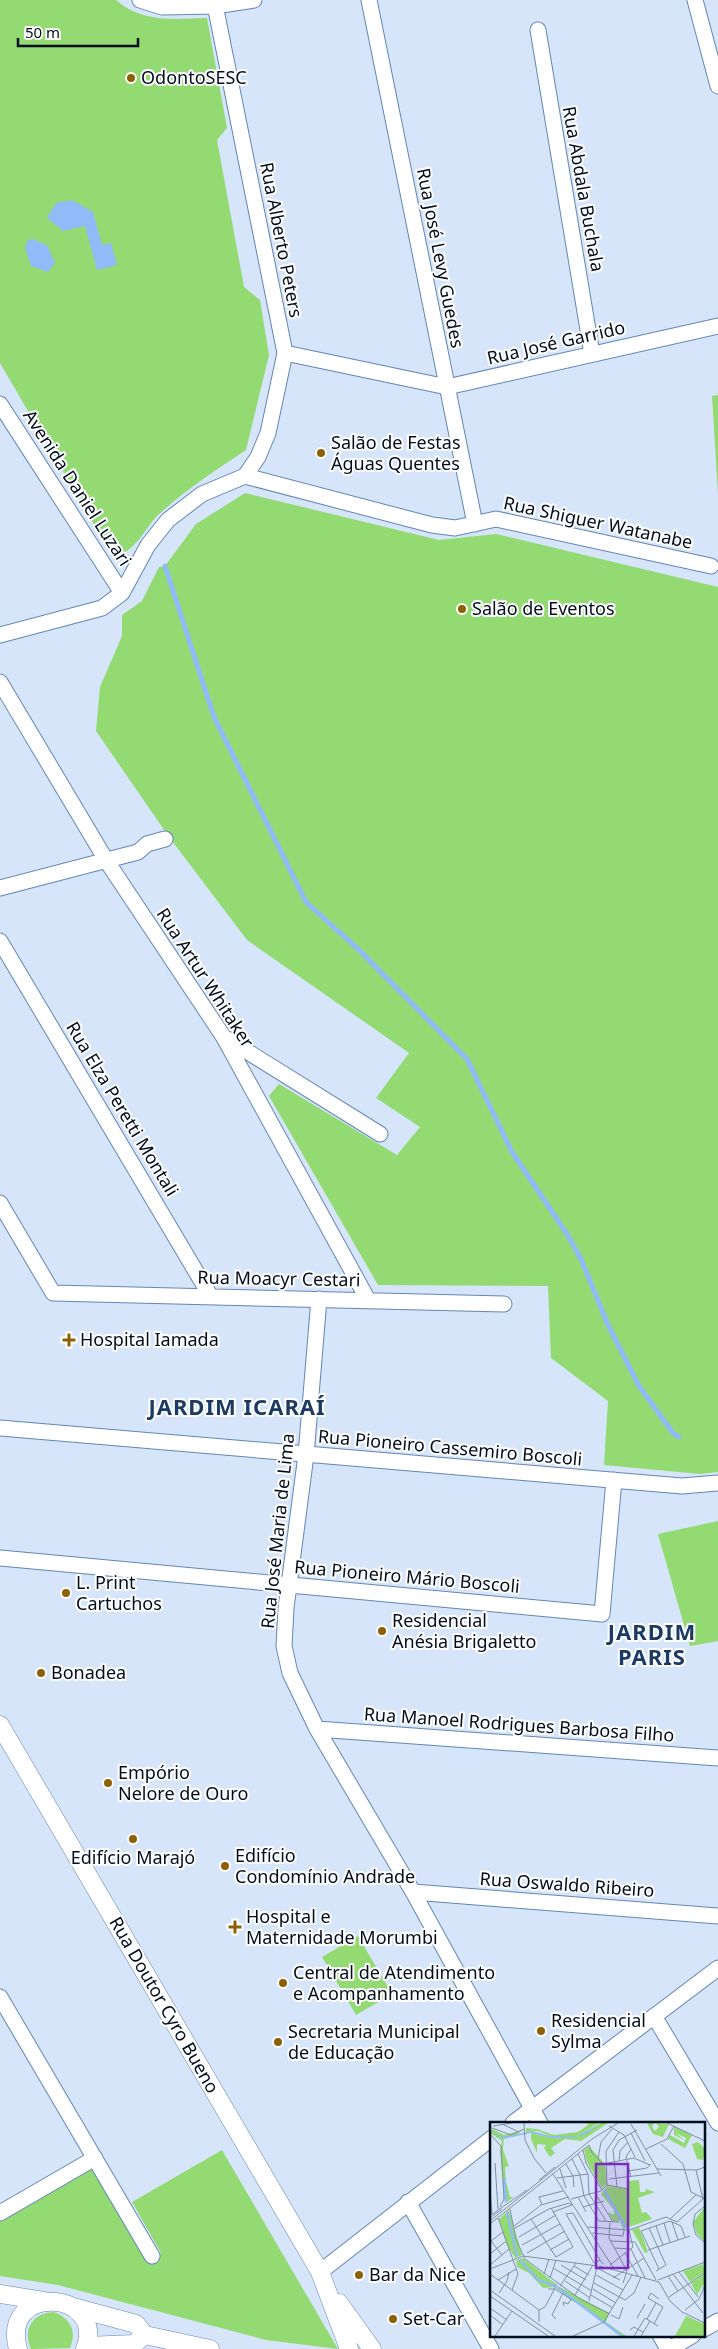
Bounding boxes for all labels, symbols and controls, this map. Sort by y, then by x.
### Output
scale bar [18,15,138,47]
text: 50 m [25,22,60,42]
place label: OdontoSESC [141,65,247,89]
marker: OdontoSESC [125,72,137,84]
street label: Rua Abdala Buchala [558,104,610,273]
street label: Rua Alberto Peters [255,160,309,320]
street label: Rua José Levy Guedes [412,166,470,350]
street label: Rua José Garrido [484,314,627,370]
street label: Avenida Daniel Luzari [18,405,137,570]
place label: Salão de Festas Águas Quentes [331,430,461,475]
marker: Salão de Festas Águas Quentes [315,447,327,459]
street label: Rua Shiguer Watanabe [501,490,695,554]
place label: Salão de Eventos [472,596,615,620]
marker: Salão de Eventos [456,603,468,615]
street label: Rua Artur Whitaker [152,903,260,1052]
street label: Rua Elza Peretti Montali [61,1017,185,1200]
street label: Rua Moacyr Cestari [197,1265,361,1291]
place label: Hospital Iamada [80,1327,219,1351]
marker: Hospital Iamada [62,1333,76,1347]
district label: JARDIM ICARAÍ [146,1391,326,1421]
street label: Rua Pioneiro Cassemiro Boscoli [317,1423,583,1471]
street label: Rua José Maria de Lima [255,1432,299,1630]
street label: Rua Pioneiro Mário Boscoli [293,1554,521,1598]
place label: L. Print Cartuchos [76,1570,162,1615]
marker: L. Print Cartuchos [60,1587,72,1599]
place label: Residencial Anésia Brigaletto [392,1608,536,1653]
district label: JARDIM PARIS [606,1616,696,1671]
marker: Residencial Anésia Brigaletto [376,1625,388,1637]
place label: Bonadea [51,1660,126,1684]
marker: Bonadea [35,1667,47,1679]
street label: Rua Manoel Rodrigues Barbosa Filho [363,1701,675,1747]
place label: Empório Nelore de Ouro [118,1760,248,1805]
marker: Empório Nelore de Ouro [102,1777,114,1789]
marker: Edifício Marajó [127,1833,139,1845]
place label: Edifício Condomínio Andrade [235,1843,415,1888]
place label: Edifício Marajó [71,1845,195,1869]
marker: Edifício Condomínio Andrade [219,1860,231,1872]
street label: Rua Oswaldo Ribeiro [479,1866,655,1902]
place label: Hospital e Maternidade Morumbi [246,1904,438,1949]
street label: Rua Doutor Cyro Bueno [104,1912,225,2097]
marker: Hospital e Maternidade Morumbi [228,1920,242,1934]
place label: Central de Atendimento e Acompanhamento [293,1960,495,2005]
marker: Central de Atendimento e Acompanhamento [277,1977,289,1989]
place label: Residencial Sylma [551,2008,646,2053]
place label: Secretaria Municipal de Educação [288,2019,460,2064]
marker: Residencial Sylma [535,2025,547,2037]
marker: Secretaria Municipal de Educação [272,2036,284,2048]
inset map [490,2122,706,2336]
place label: Bar da Nice [369,2262,466,2286]
marker: Bar da Nice [353,2269,365,2281]
place label: Set-Car [403,2306,465,2330]
marker: Set-Car [387,2313,399,2325]

